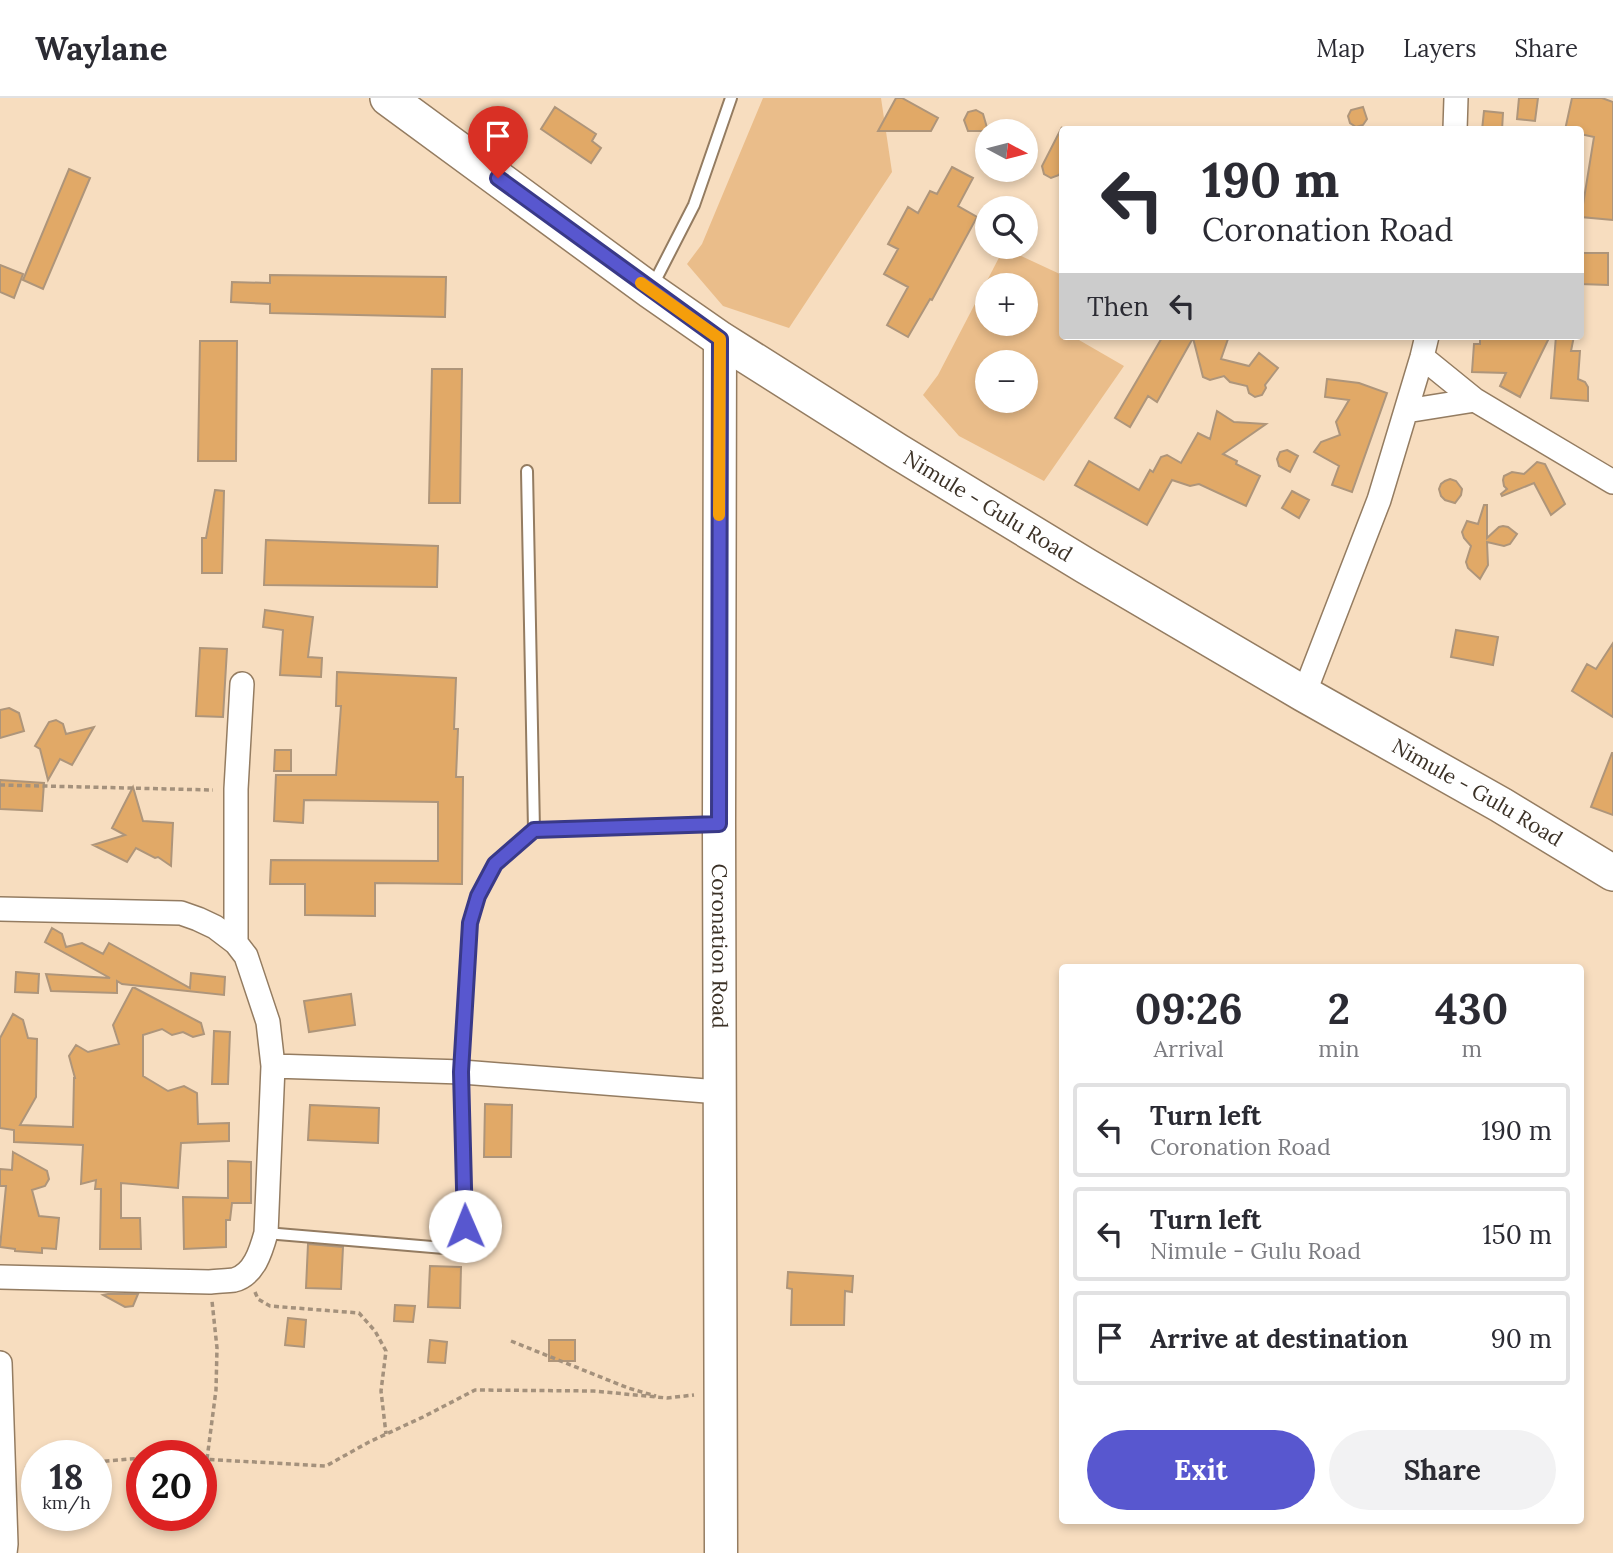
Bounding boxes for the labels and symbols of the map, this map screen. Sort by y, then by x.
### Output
pin [468,106,528,178]
north arrow [975,119,1038,182]
street label: Nimule - Gulu Road [899,444,1077,567]
street label: Nimule - Gulu Road [1387,732,1568,852]
street label: Coronation Road [706,863,734,1029]
position arrow [428,1189,502,1263]
speed limit sign: 20 [126,1440,217,1531]

